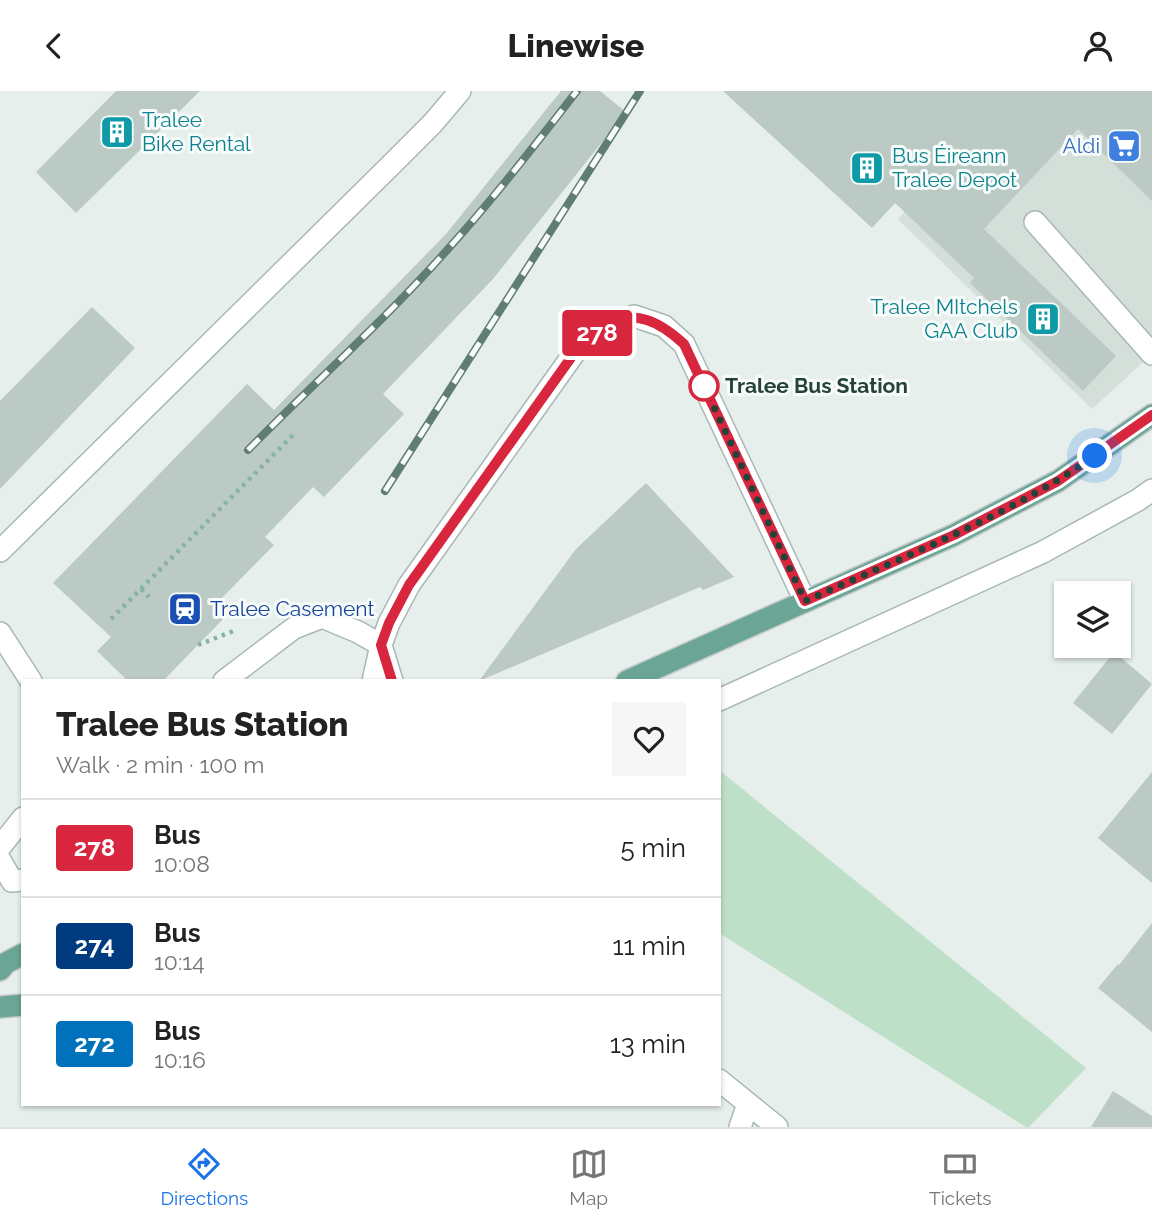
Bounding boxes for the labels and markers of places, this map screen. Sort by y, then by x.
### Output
place label: Tralee Bike Rental [142,107,251,156]
building icon: Tralee Bike Rental [98,113,136,151]
supermarket icon: Aldi [1105,127,1143,165]
place label: Aldi [1062,133,1100,158]
place label: Bus Éireann Tralee Depot [892,143,1017,192]
building icon: Bus Éireann Tralee Depot [848,149,886,187]
place label: Tralee MItchels GAA Club [870,294,1018,343]
building icon: Tralee MItchels GAA Club [1024,300,1062,338]
marker: Tralee Bus Station [689,371,719,401]
place label: Tralee Bus Station [725,373,908,398]
station icon: Tralee Casement [166,590,204,628]
place label: Tralee Casement [210,596,375,621]

